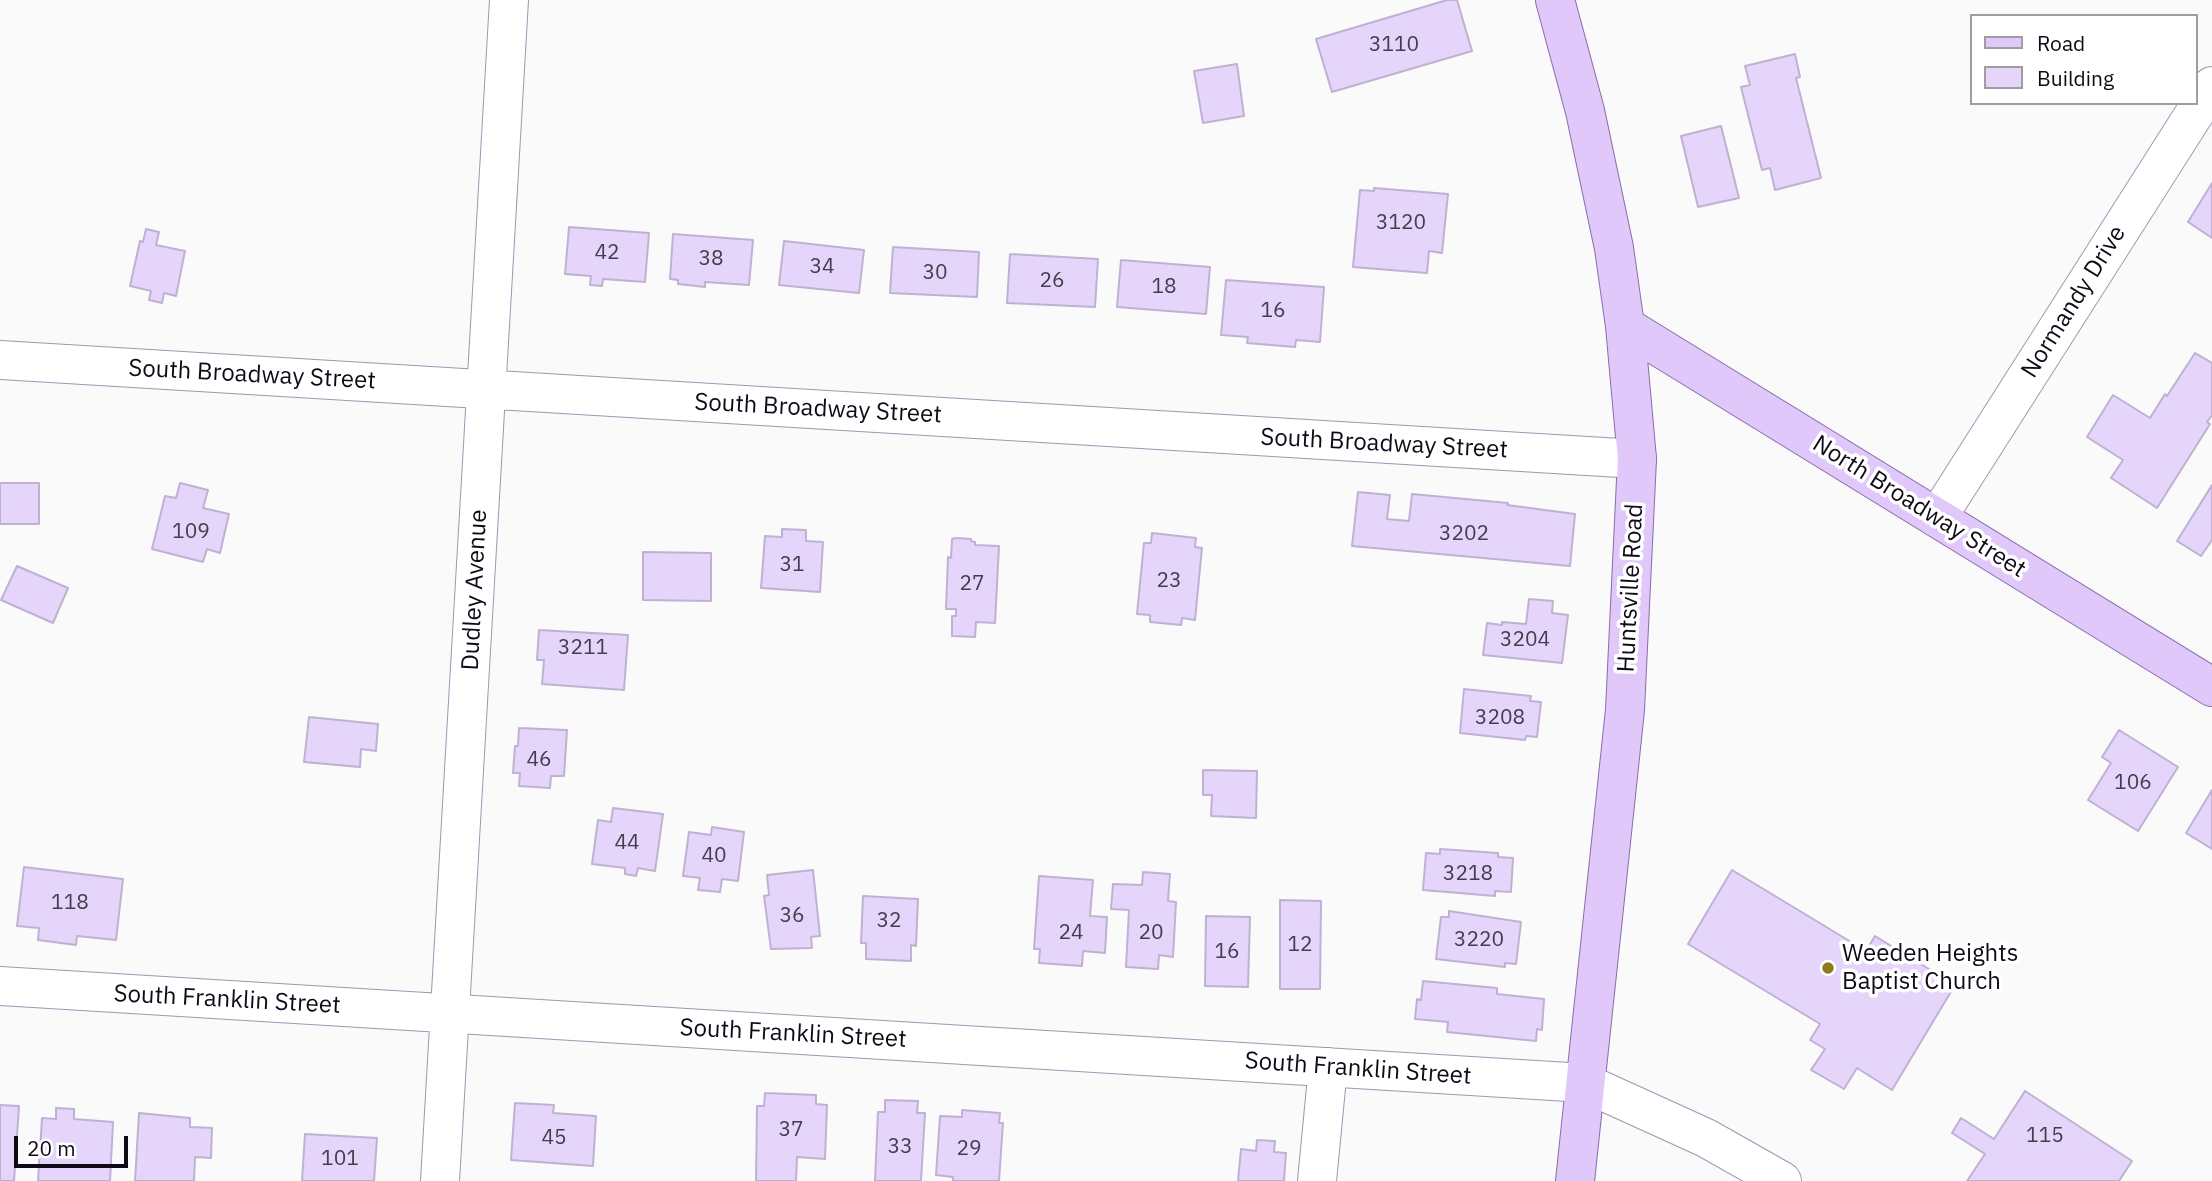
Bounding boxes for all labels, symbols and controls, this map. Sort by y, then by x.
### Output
legend [1970,14,2198,105]
text: Road [2037,29,2085,57]
house number: 3110 [1369,32,1419,58]
text: Building [2037,64,2114,92]
house number: 3120 [1376,210,1426,236]
street label: Normandy Drive [2016,221,2132,383]
house number: 42 [594,240,620,266]
house number: 38 [698,246,724,272]
house number: 34 [809,254,835,280]
house number: 30 [922,260,948,286]
house number: 26 [1039,268,1065,294]
house number: 18 [1151,274,1177,300]
house number: 16 [1260,298,1286,324]
street label: South Broadway Street [128,354,376,396]
street label: South Broadway Street [694,388,942,430]
street label: South Broadway Street [1260,423,1508,465]
street label: North Broadway Street [1807,430,2031,584]
street label: Huntsville Road [1612,503,1650,673]
street label: Dudley Avenue [456,509,494,671]
house number: 109 [172,519,210,545]
house number: 3202 [1439,521,1489,547]
house number: 31 [779,552,805,578]
house number: 23 [1156,568,1182,594]
house number: 27 [959,571,985,597]
house number: 3204 [1500,627,1550,653]
house number: 3211 [558,635,608,661]
house number: 3208 [1475,705,1525,731]
house number: 46 [526,747,552,773]
house number: 106 [2114,770,2152,796]
house number: 44 [614,830,640,856]
house number: 40 [701,843,727,869]
house number: 3218 [1443,861,1493,887]
house number: 118 [51,890,89,916]
house number: 36 [779,903,805,929]
house number: 32 [876,908,902,934]
house number: 24 [1058,920,1084,946]
house number: 20 [1138,920,1164,946]
house number: 3220 [1454,927,1504,953]
house number: 12 [1287,932,1313,958]
house number: 16 [1214,939,1240,965]
place label: Weeden Heights Baptist Church [1842,940,2018,996]
marker: Weeden Heights Baptist Church [1820,960,1836,976]
street label: South Franklin Street [113,980,341,1020]
street label: South Franklin Street [679,1014,907,1054]
street label: South Franklin Street [1244,1047,1472,1091]
house number: 37 [778,1117,804,1143]
scale bar [18,1122,131,1166]
house number: 115 [2026,1123,2064,1149]
house number: 45 [541,1125,567,1151]
text: 20 m [27,1134,76,1162]
house number: 33 [887,1134,913,1160]
house number: 29 [956,1136,982,1162]
house number: 101 [321,1146,359,1172]

